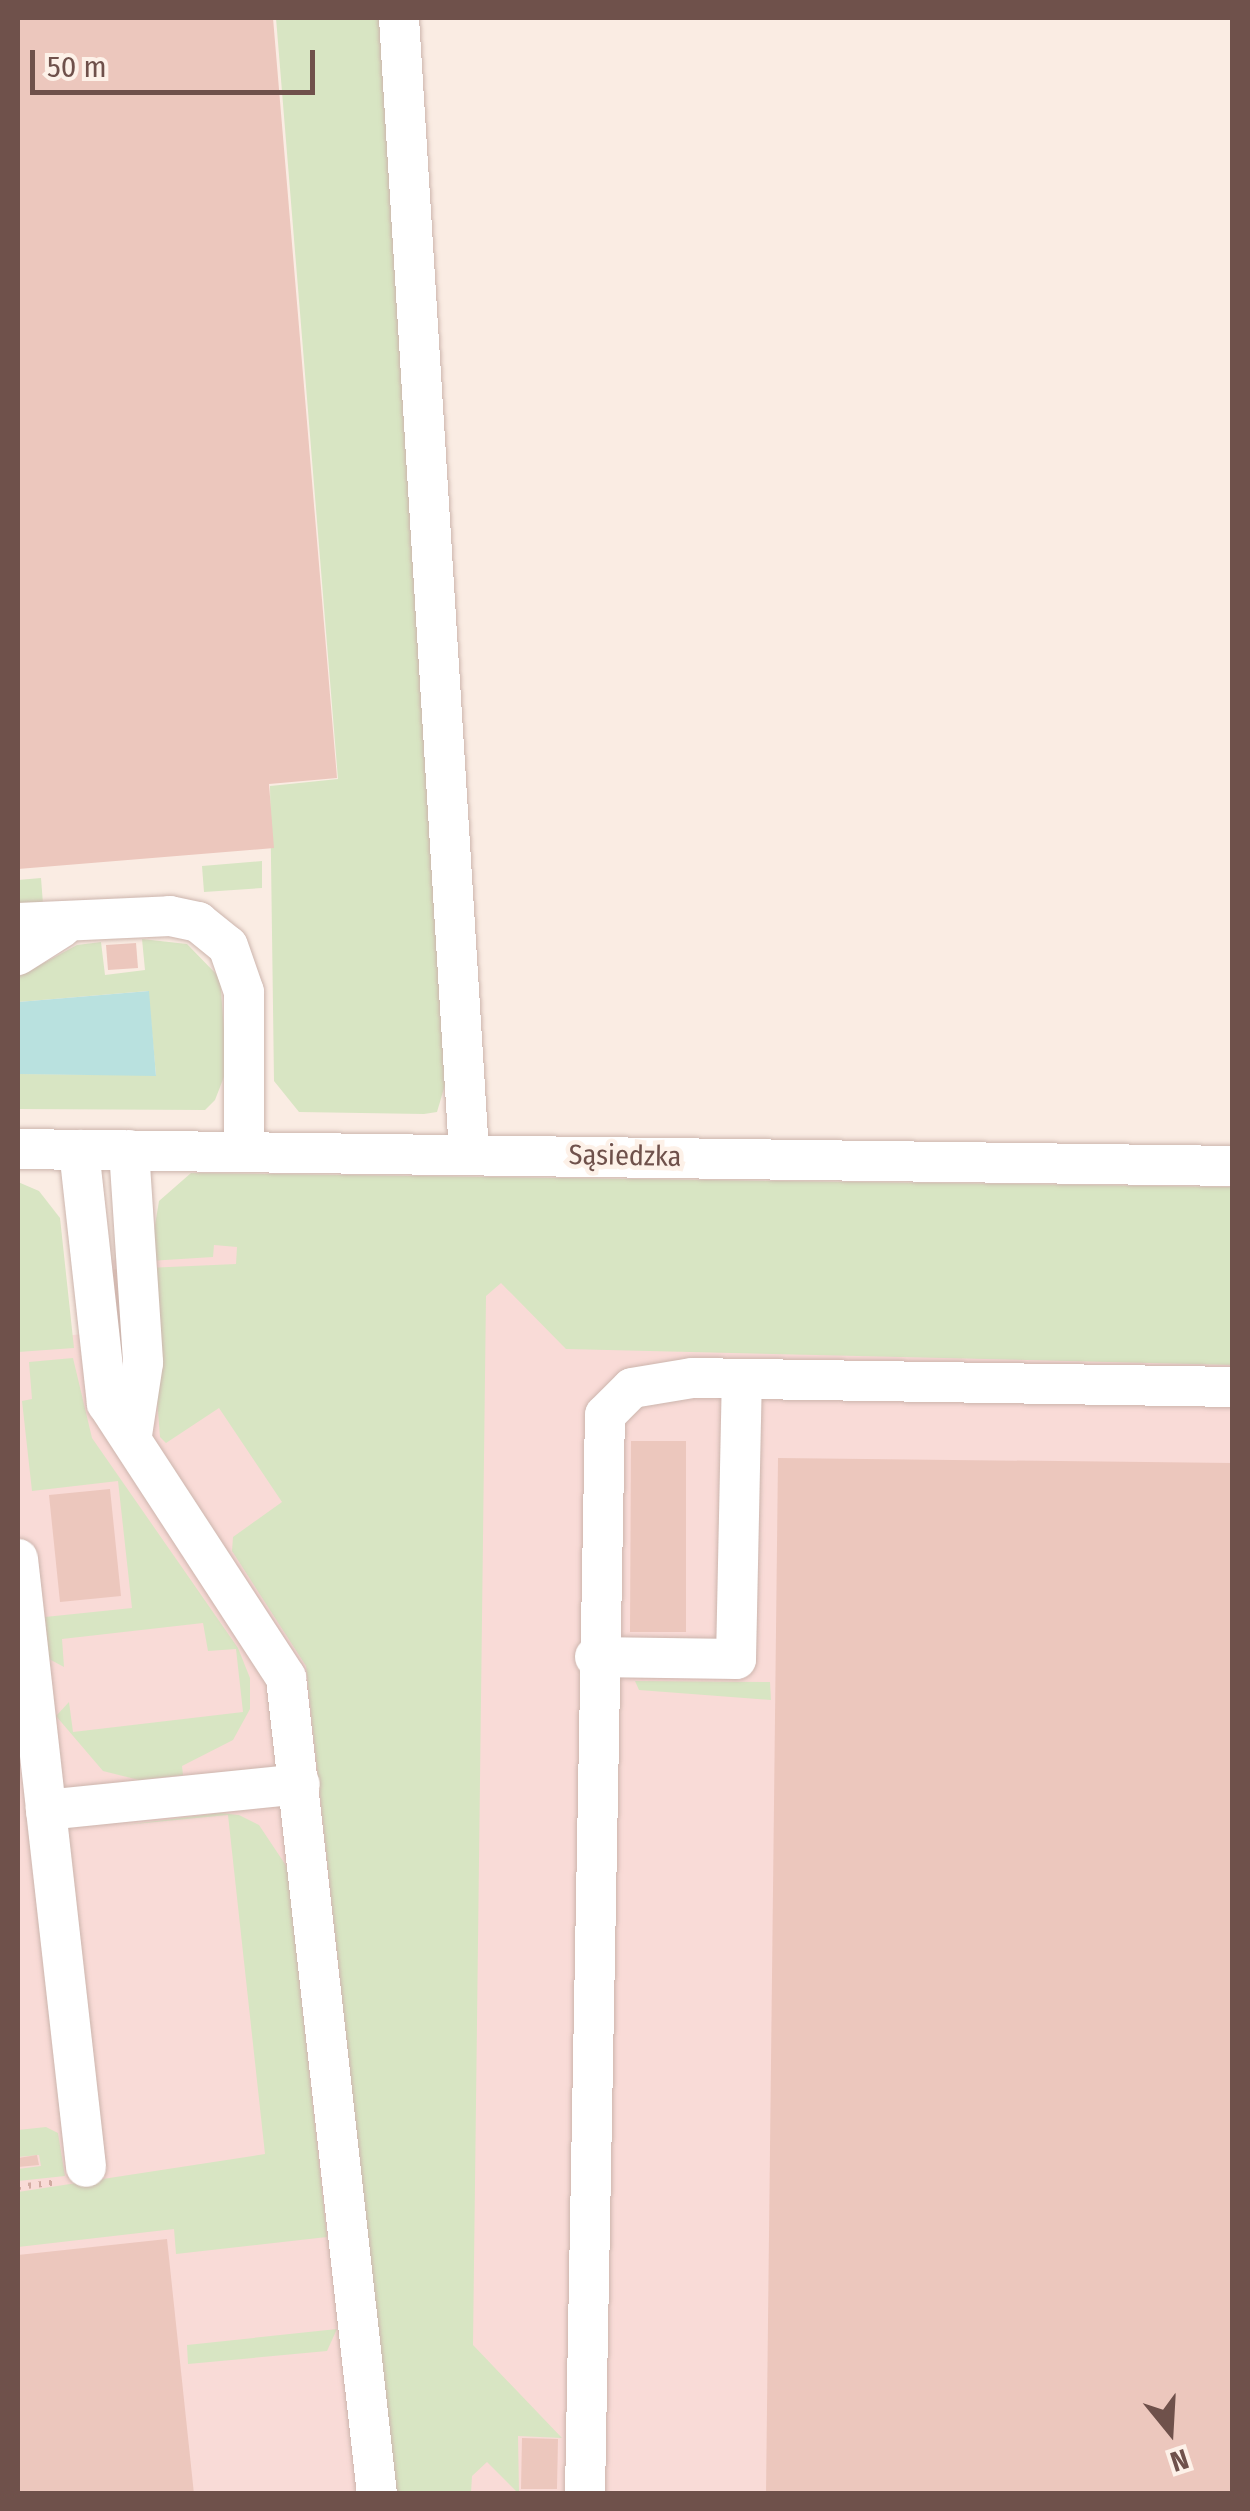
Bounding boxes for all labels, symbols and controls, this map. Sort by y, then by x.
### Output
scale bar [35,30,320,92]
text: 50 m [47,49,107,85]
street label: Sąsiedzka [568,1138,682,1174]
north arrow [1120,2381,1220,2481]
text: N [1166,2442,1193,2478]

